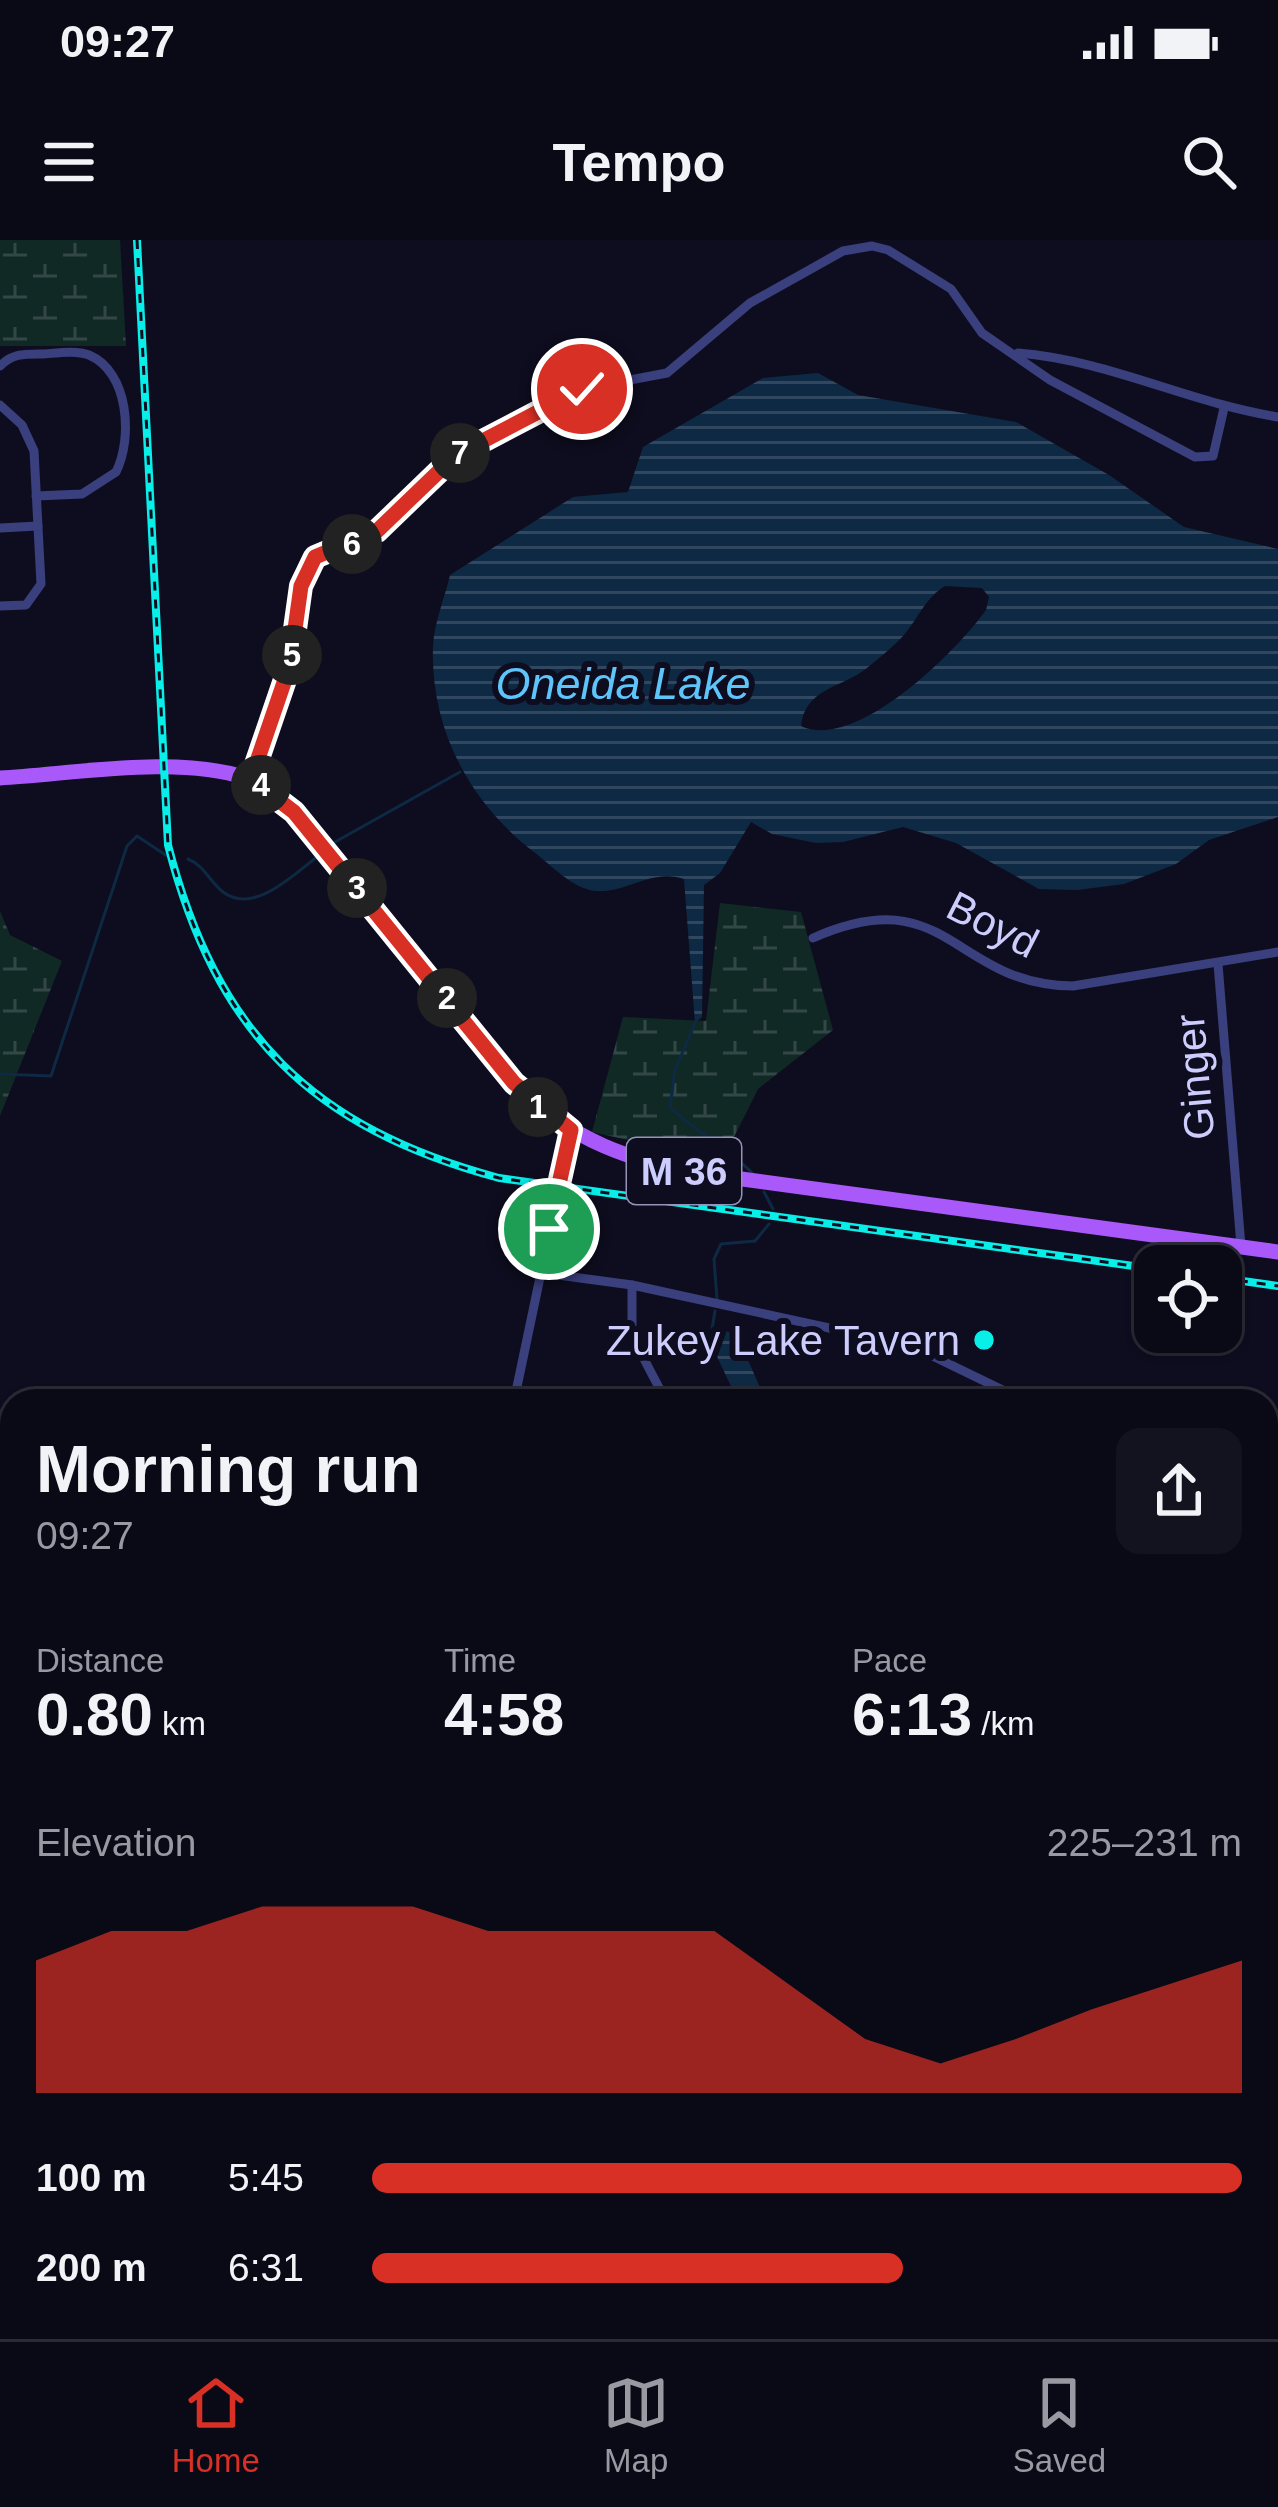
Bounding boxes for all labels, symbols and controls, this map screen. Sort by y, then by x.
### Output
text: 09:27 [60,16,175,67]
icon: menu [36,129,102,195]
icon: search [1176,129,1242,195]
text: Tempo [553,132,726,192]
pin [531,338,633,440]
icon: check [549,356,615,422]
pin: 7 [430,423,490,483]
text: 7 [451,434,469,471]
pin: 6 [322,514,382,574]
text: 6 [343,525,361,562]
pin: 5 [262,625,322,685]
text: 5 [283,636,301,673]
water label: Oneida Lake [495,658,751,709]
pin: 4 [231,755,291,815]
text: 4 [252,766,270,803]
pin: 3 [327,858,387,918]
text: 3 [348,869,366,906]
street label: Boyd [939,882,1046,967]
pin: 2 [417,968,477,1028]
text: 2 [438,979,456,1016]
street label: Ginger [1166,1012,1223,1142]
pin: 1 [508,1077,568,1137]
text: 1 [529,1088,547,1125]
road number: M 36 [627,1138,741,1204]
pin [498,1178,600,1280]
icon: arrive [516,1196,582,1262]
map controls [1134,1245,1242,1353]
button: locate [1134,1245,1242,1353]
place label: Zukey Lake Tavern [606,1317,960,1364]
marker: Zukey Lake Tavern [971,1327,997,1353]
button: share [1116,1428,1242,1554]
text: Morning run [36,1432,421,1506]
text: 09:27 [36,1514,134,1557]
text: Distance [36,1642,164,1679]
text: Time [444,1642,516,1679]
text: Pace [852,1642,927,1679]
text: 0.80 [36,1681,153,1748]
text: 4:58 [444,1681,564,1748]
text: 6:13 [852,1681,972,1748]
text: km [153,1705,206,1742]
text: /km [972,1705,1034,1742]
text: Elevation [36,1821,196,1864]
text: 225–231 m [1047,1821,1242,1864]
text: 100 m [36,2156,147,2199]
text: 5:45 [228,2156,304,2199]
text: 200 m [36,2246,147,2289]
text: 6:31 [228,2246,304,2289]
tab: Home [172,2370,260,2480]
tab: Map [603,2370,669,2480]
tab: Saved [1013,2370,1106,2480]

